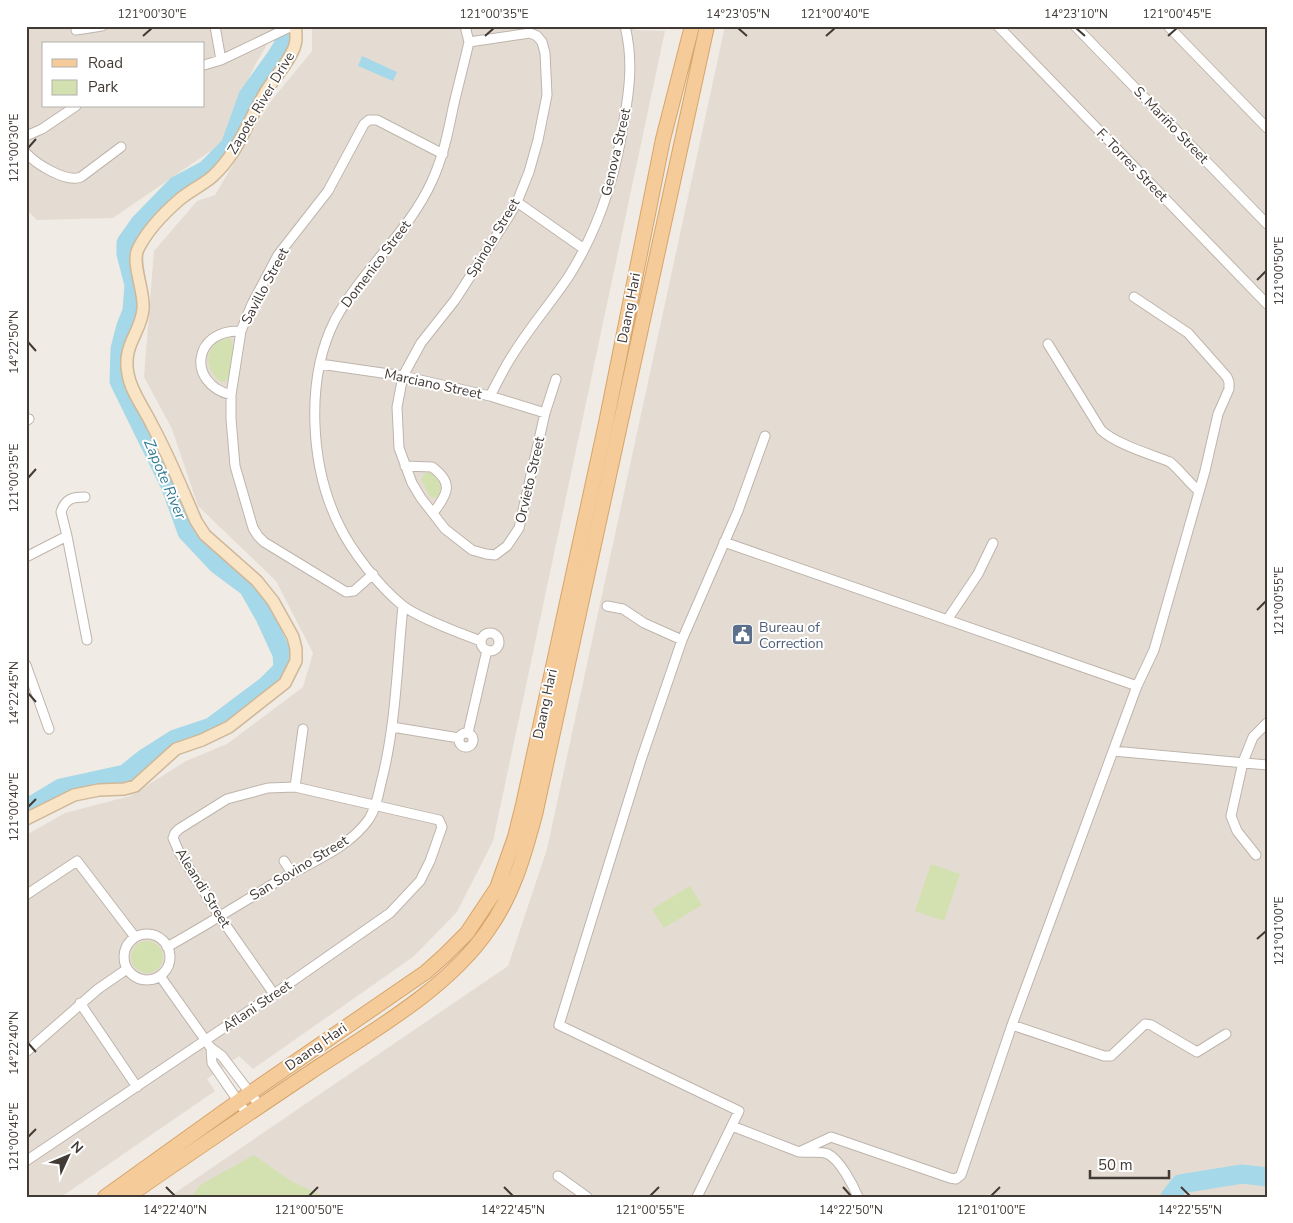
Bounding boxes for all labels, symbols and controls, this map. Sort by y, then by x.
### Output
text: 121°00'30"E [117,6,187,22]
text: 121°00'35"E [459,6,529,22]
text: 14°23'05"N [706,6,770,22]
text: 121°00'40"E [800,6,870,22]
text: 14°23'10"N [1044,6,1108,22]
text: 121°00'45"E [1142,6,1212,22]
legend [42,42,205,108]
street label: Zapote River Drive [223,48,299,158]
text: Road [88,53,123,73]
text: Park [88,77,118,97]
street label: S. Mariño Street [1129,82,1213,168]
street label: Genova Street [597,106,635,198]
text: 121°00'30"E [6,113,22,183]
street label: F. Torres Street [1092,124,1172,206]
street label: Spinola Street [462,195,524,281]
street label: Domenico Street [337,216,415,312]
text: 121°00'50"E [1271,236,1287,306]
street label: Savillo Street [237,244,293,328]
street label: Daang Hari [613,271,645,345]
text: 14°22'50"N [6,310,22,374]
street label: Marciano Street [383,364,483,404]
street label: Orvieto Street [511,435,549,525]
water label: Zapote River [139,436,191,523]
text: 121°00'35"E [6,443,22,513]
text: 121°00'55"E [1271,566,1287,636]
place label: Bureau of Correction [759,618,823,653]
public building icon: Bureau of Correction [731,623,755,647]
text: 14°22'45"N [6,661,22,725]
street label: Daang Hari [528,667,562,741]
text: 121°00'40"E [6,772,22,842]
street label: San Sovino Street [246,831,352,905]
street label: Aleandi Street [171,845,235,931]
text: 121°01'00"E [1271,896,1287,966]
street label: Aflani Street [219,976,295,1036]
text: 14°22'40"N [6,1011,22,1075]
street label: Daang Hari [281,1019,351,1075]
text: 121°00'45"E [6,1102,22,1172]
north arrow [42,1130,92,1180]
text: N [67,1137,87,1158]
scale bar [1090,1148,1169,1180]
text: 50 m [1098,1155,1133,1175]
text: 14°22'40"N [143,1202,207,1218]
text: 121°00'50"E [274,1202,344,1218]
text: 14°22'45"N [481,1202,545,1218]
text: 121°00'55"E [615,1202,685,1218]
text: 14°22'50"N [819,1202,883,1218]
text: 121°01'00"E [956,1202,1026,1218]
text: 14°22'55"N [1158,1202,1222,1218]

